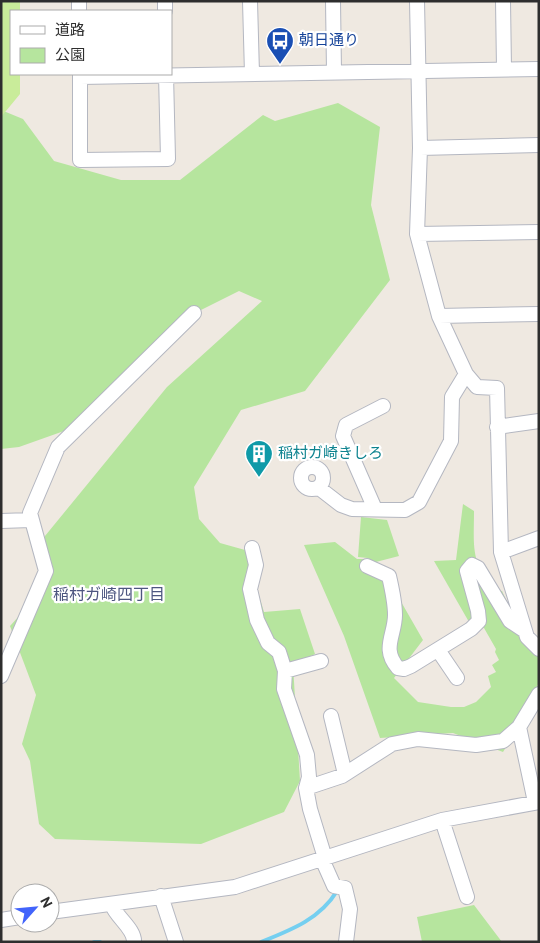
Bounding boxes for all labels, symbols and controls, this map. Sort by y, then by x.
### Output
legend [10,10,172,75]
text: 道路 [55,22,85,41]
bus stop icon: 朝日通り [265,26,295,65]
place label: 朝日通り [299,32,359,51]
text: 公園 [55,47,85,66]
building icon: 稲村ガ崎きしろ [244,439,274,478]
place label: 稲村ガ崎きしろ [278,444,383,464]
district label: 稲村ガ崎四丁目 [53,586,165,606]
north arrow [10,883,60,933]
text: N [35,894,55,911]

